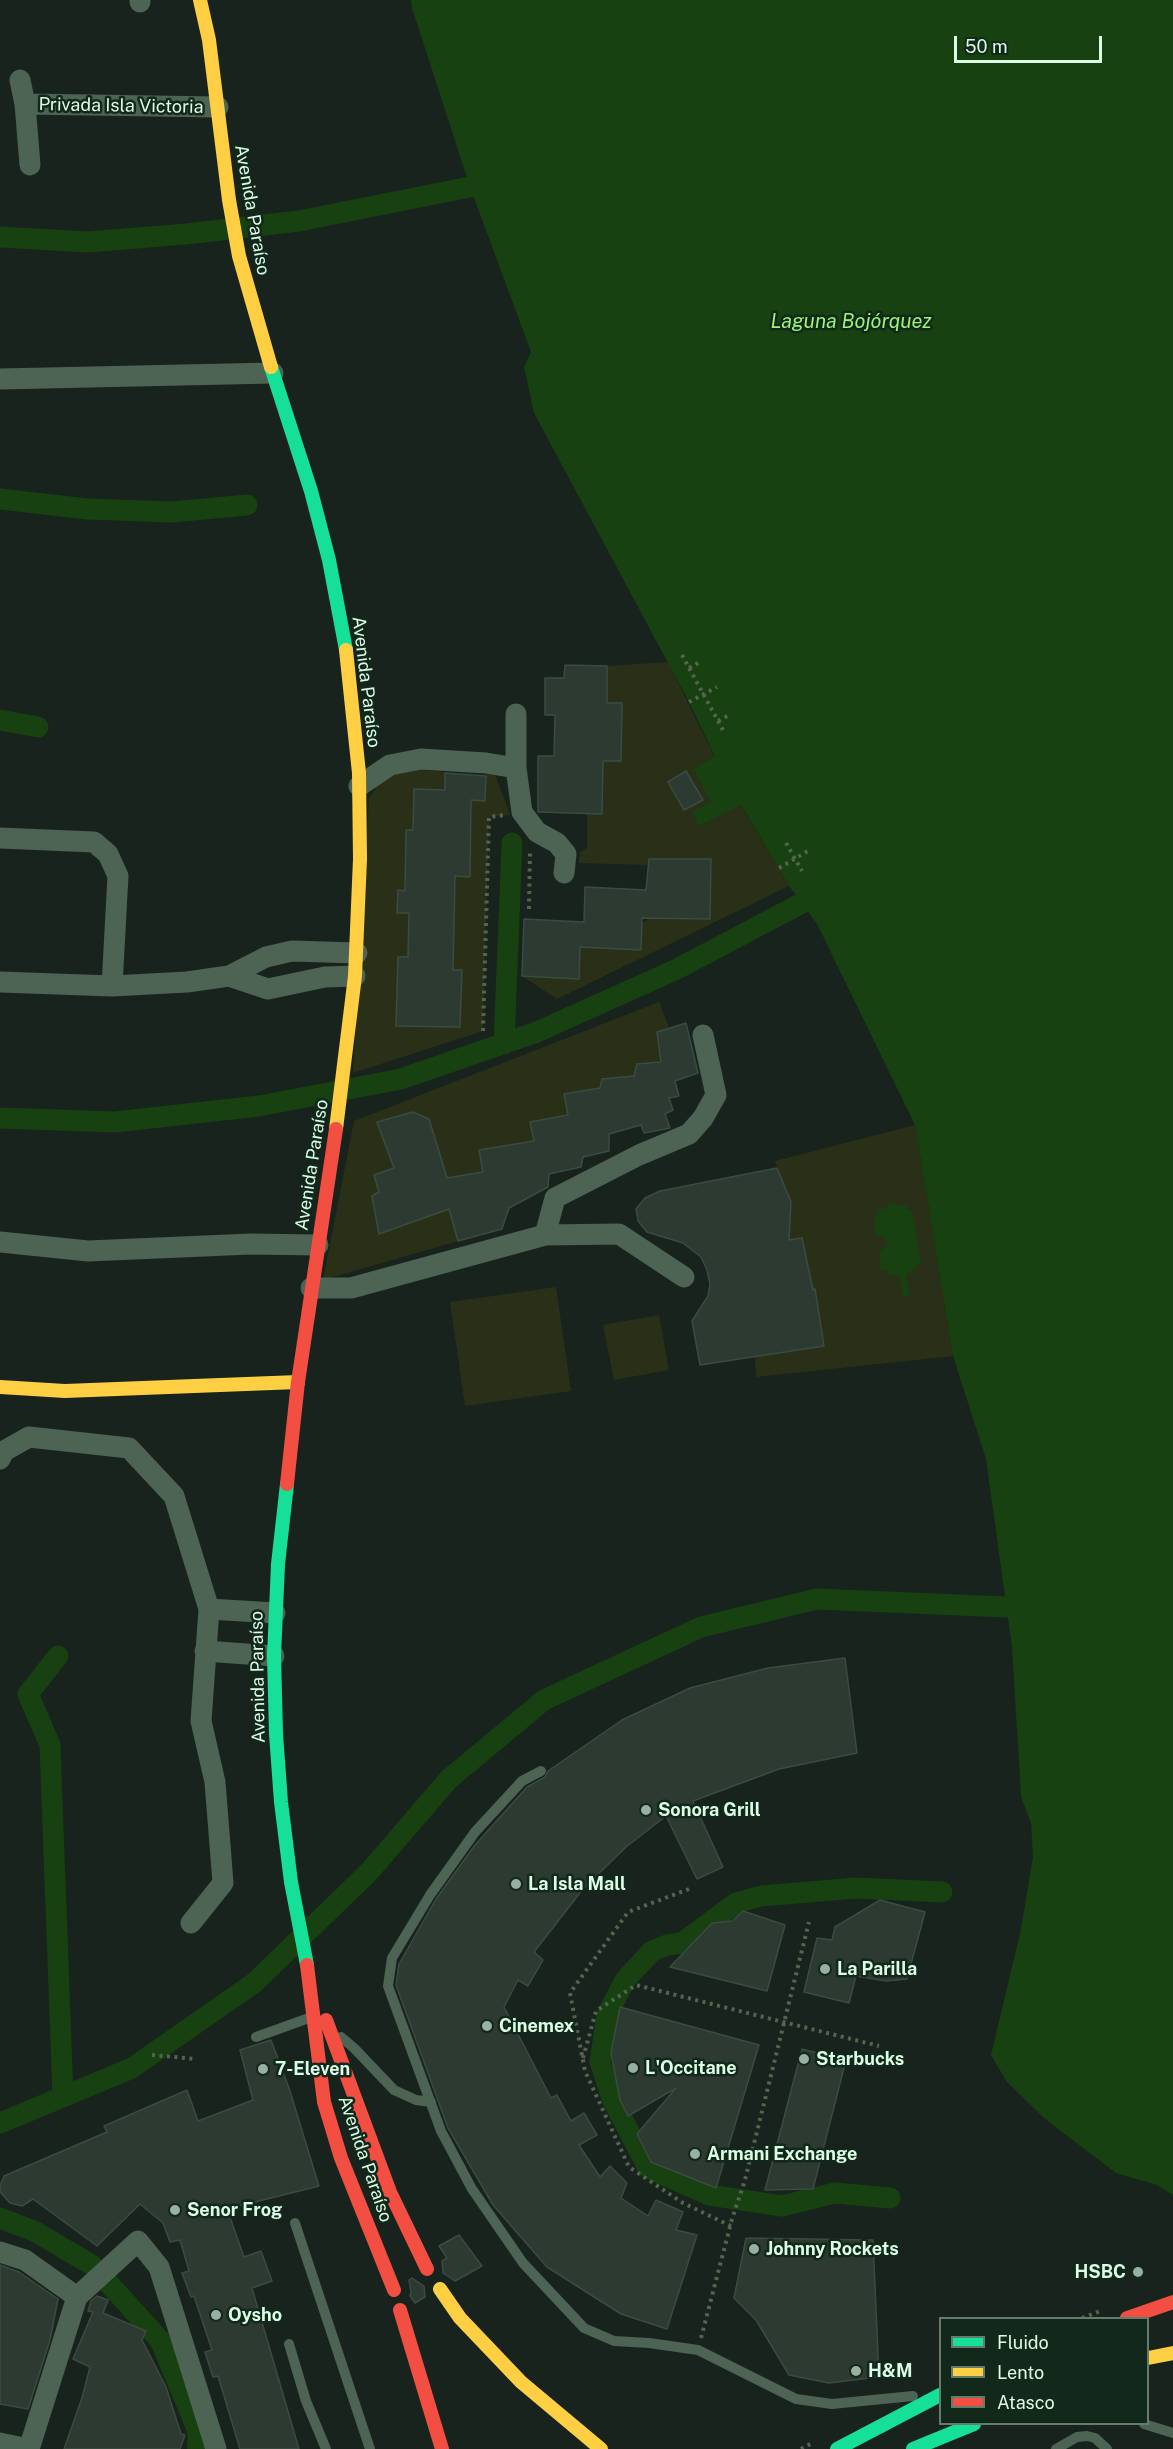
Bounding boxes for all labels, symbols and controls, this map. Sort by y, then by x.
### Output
scale bar [957,24,1106,62]
text: 50 m [965,36,1008,57]
street label: Privada Isla Victoria [38,94,204,118]
street label: Avenida Paraíso [230,143,274,277]
water label: Laguna Bojórquez [771,310,931,334]
street label: Avenida Paraíso [347,615,385,749]
street label: Avenida Paraíso [291,1098,333,1232]
street label: Avenida Paraíso [246,1611,270,1743]
place label: Sonora Grill [658,1799,761,1821]
marker: Sonora Grill [639,1803,653,1817]
place label: La Isla Mall [528,1873,626,1895]
marker: La Isla Mall [509,1877,523,1891]
place label: La Parilla [837,1958,917,1980]
marker: La Parilla [818,1962,832,1976]
place label: Cinemex [499,2015,574,2037]
marker: Cinemex [480,2019,494,2033]
place label: Starbucks [816,2048,904,2070]
marker: Starbucks [797,2052,811,2066]
place label: L'Occitane [645,2057,737,2079]
place label: 7-Eleven [275,2058,350,2080]
marker: L'Occitane [626,2061,640,2075]
marker: 7-Eleven [256,2062,270,2076]
street label: Avenida Paraíso [333,2093,397,2225]
place label: Armani Exchange [707,2143,857,2165]
marker: Armani Exchange [688,2147,702,2161]
place label: Senor Frog [187,2199,282,2221]
marker: Senor Frog [168,2203,182,2217]
place label: Johnny Rockets [766,2238,899,2260]
marker: Johnny Rockets [747,2242,761,2256]
place label: HSBC [1074,2261,1126,2283]
marker: HSBC [1131,2265,1145,2279]
place label: Oysho [228,2304,282,2326]
marker: Oysho [209,2308,223,2322]
legend [939,2317,1149,2425]
text: Fluido [997,2332,1049,2353]
place label: H&M [868,2360,912,2382]
text: Lento [997,2362,1044,2383]
marker: H&M [849,2364,863,2378]
text: Atasco [997,2392,1055,2413]

